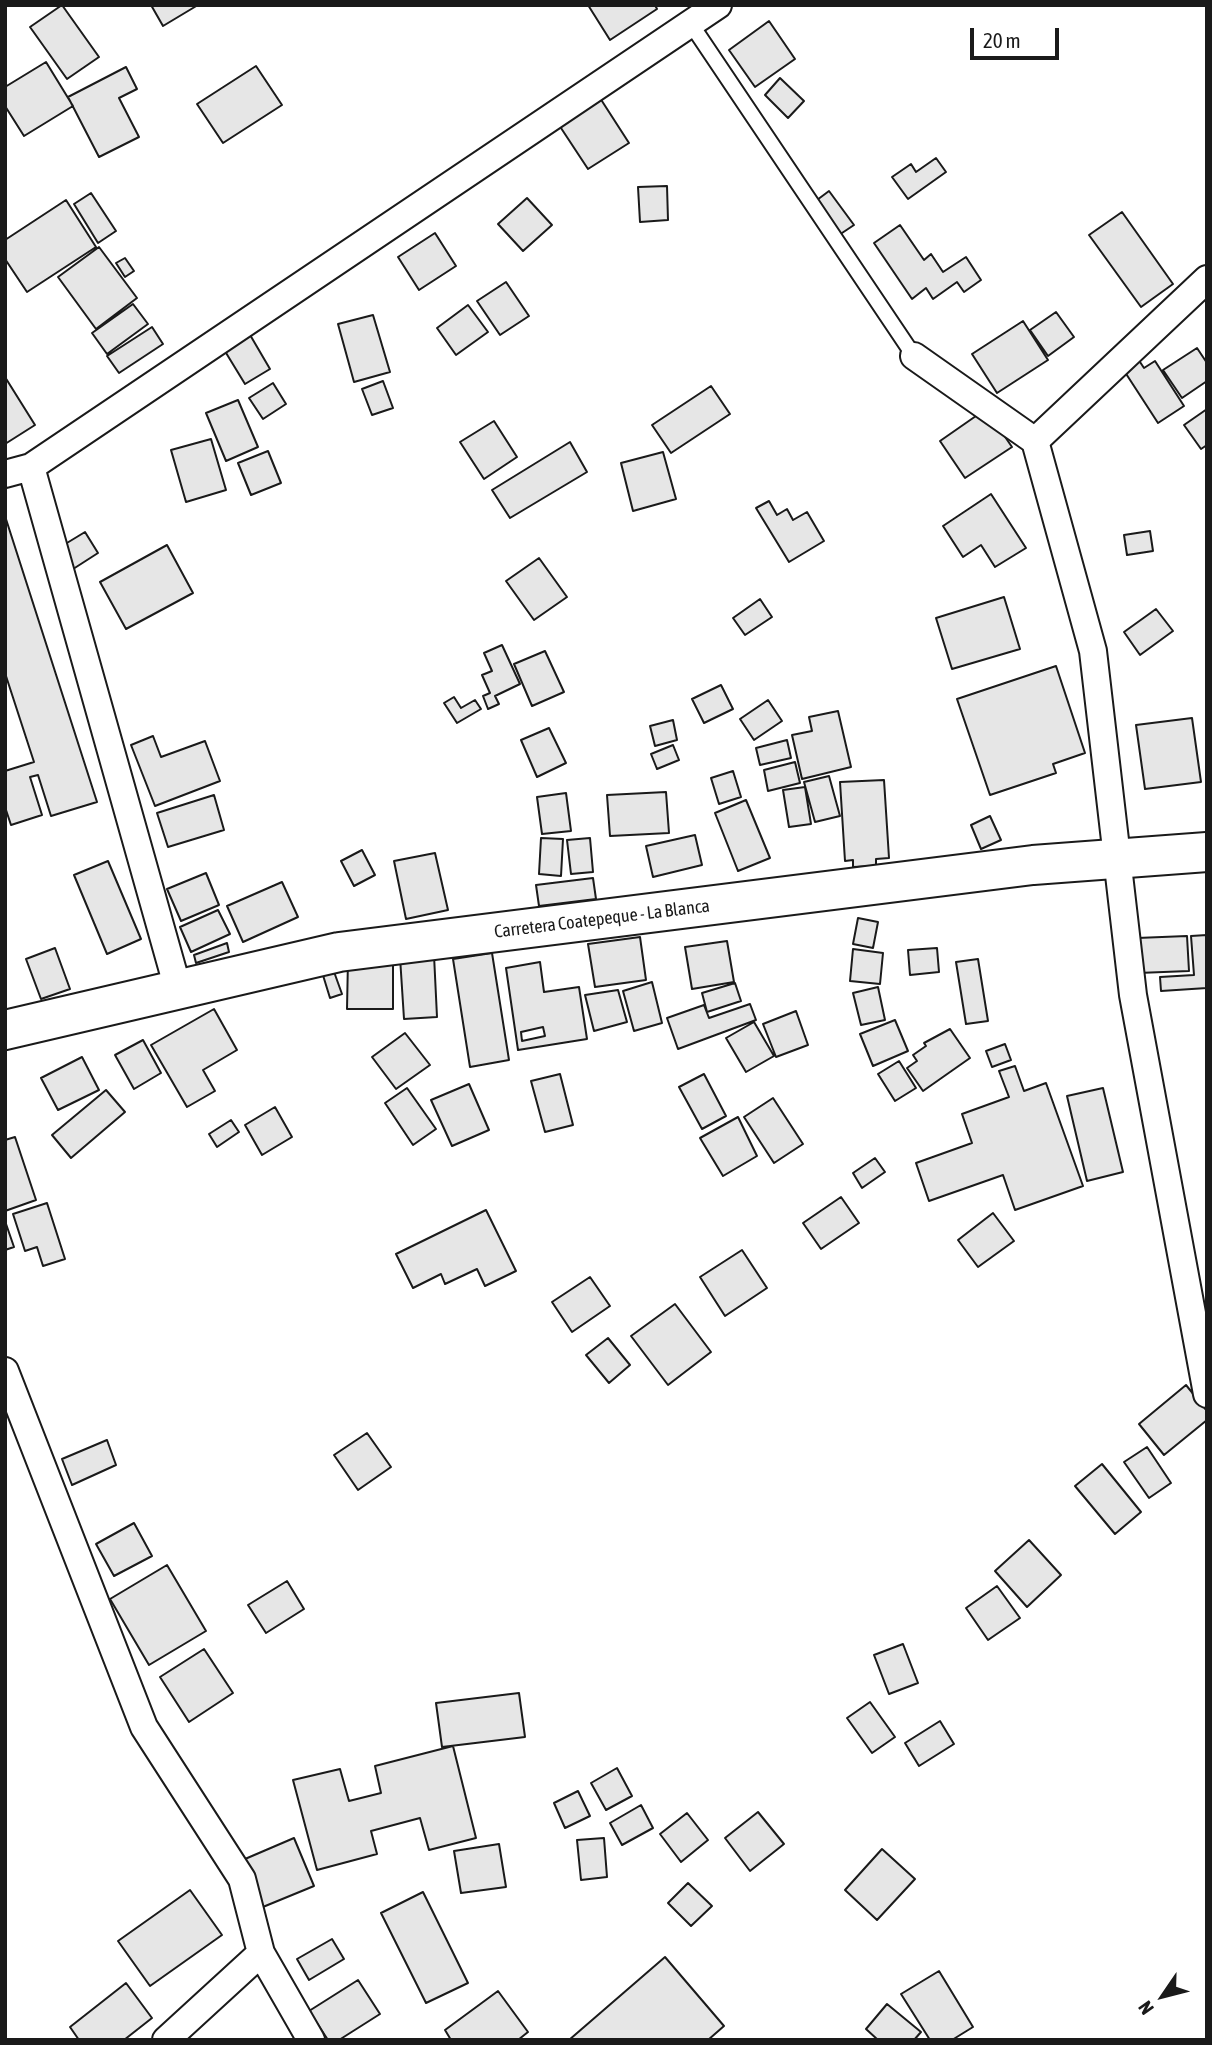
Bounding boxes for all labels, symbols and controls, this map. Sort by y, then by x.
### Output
scale bar [974,14,1063,58]
text: 20 m [983,28,1021,52]
street label: Carretera Coatepeque - La Blanca [493,895,711,943]
north arrow [1128,1961,1198,2031]
text: N [1134,1997,1158,2019]

